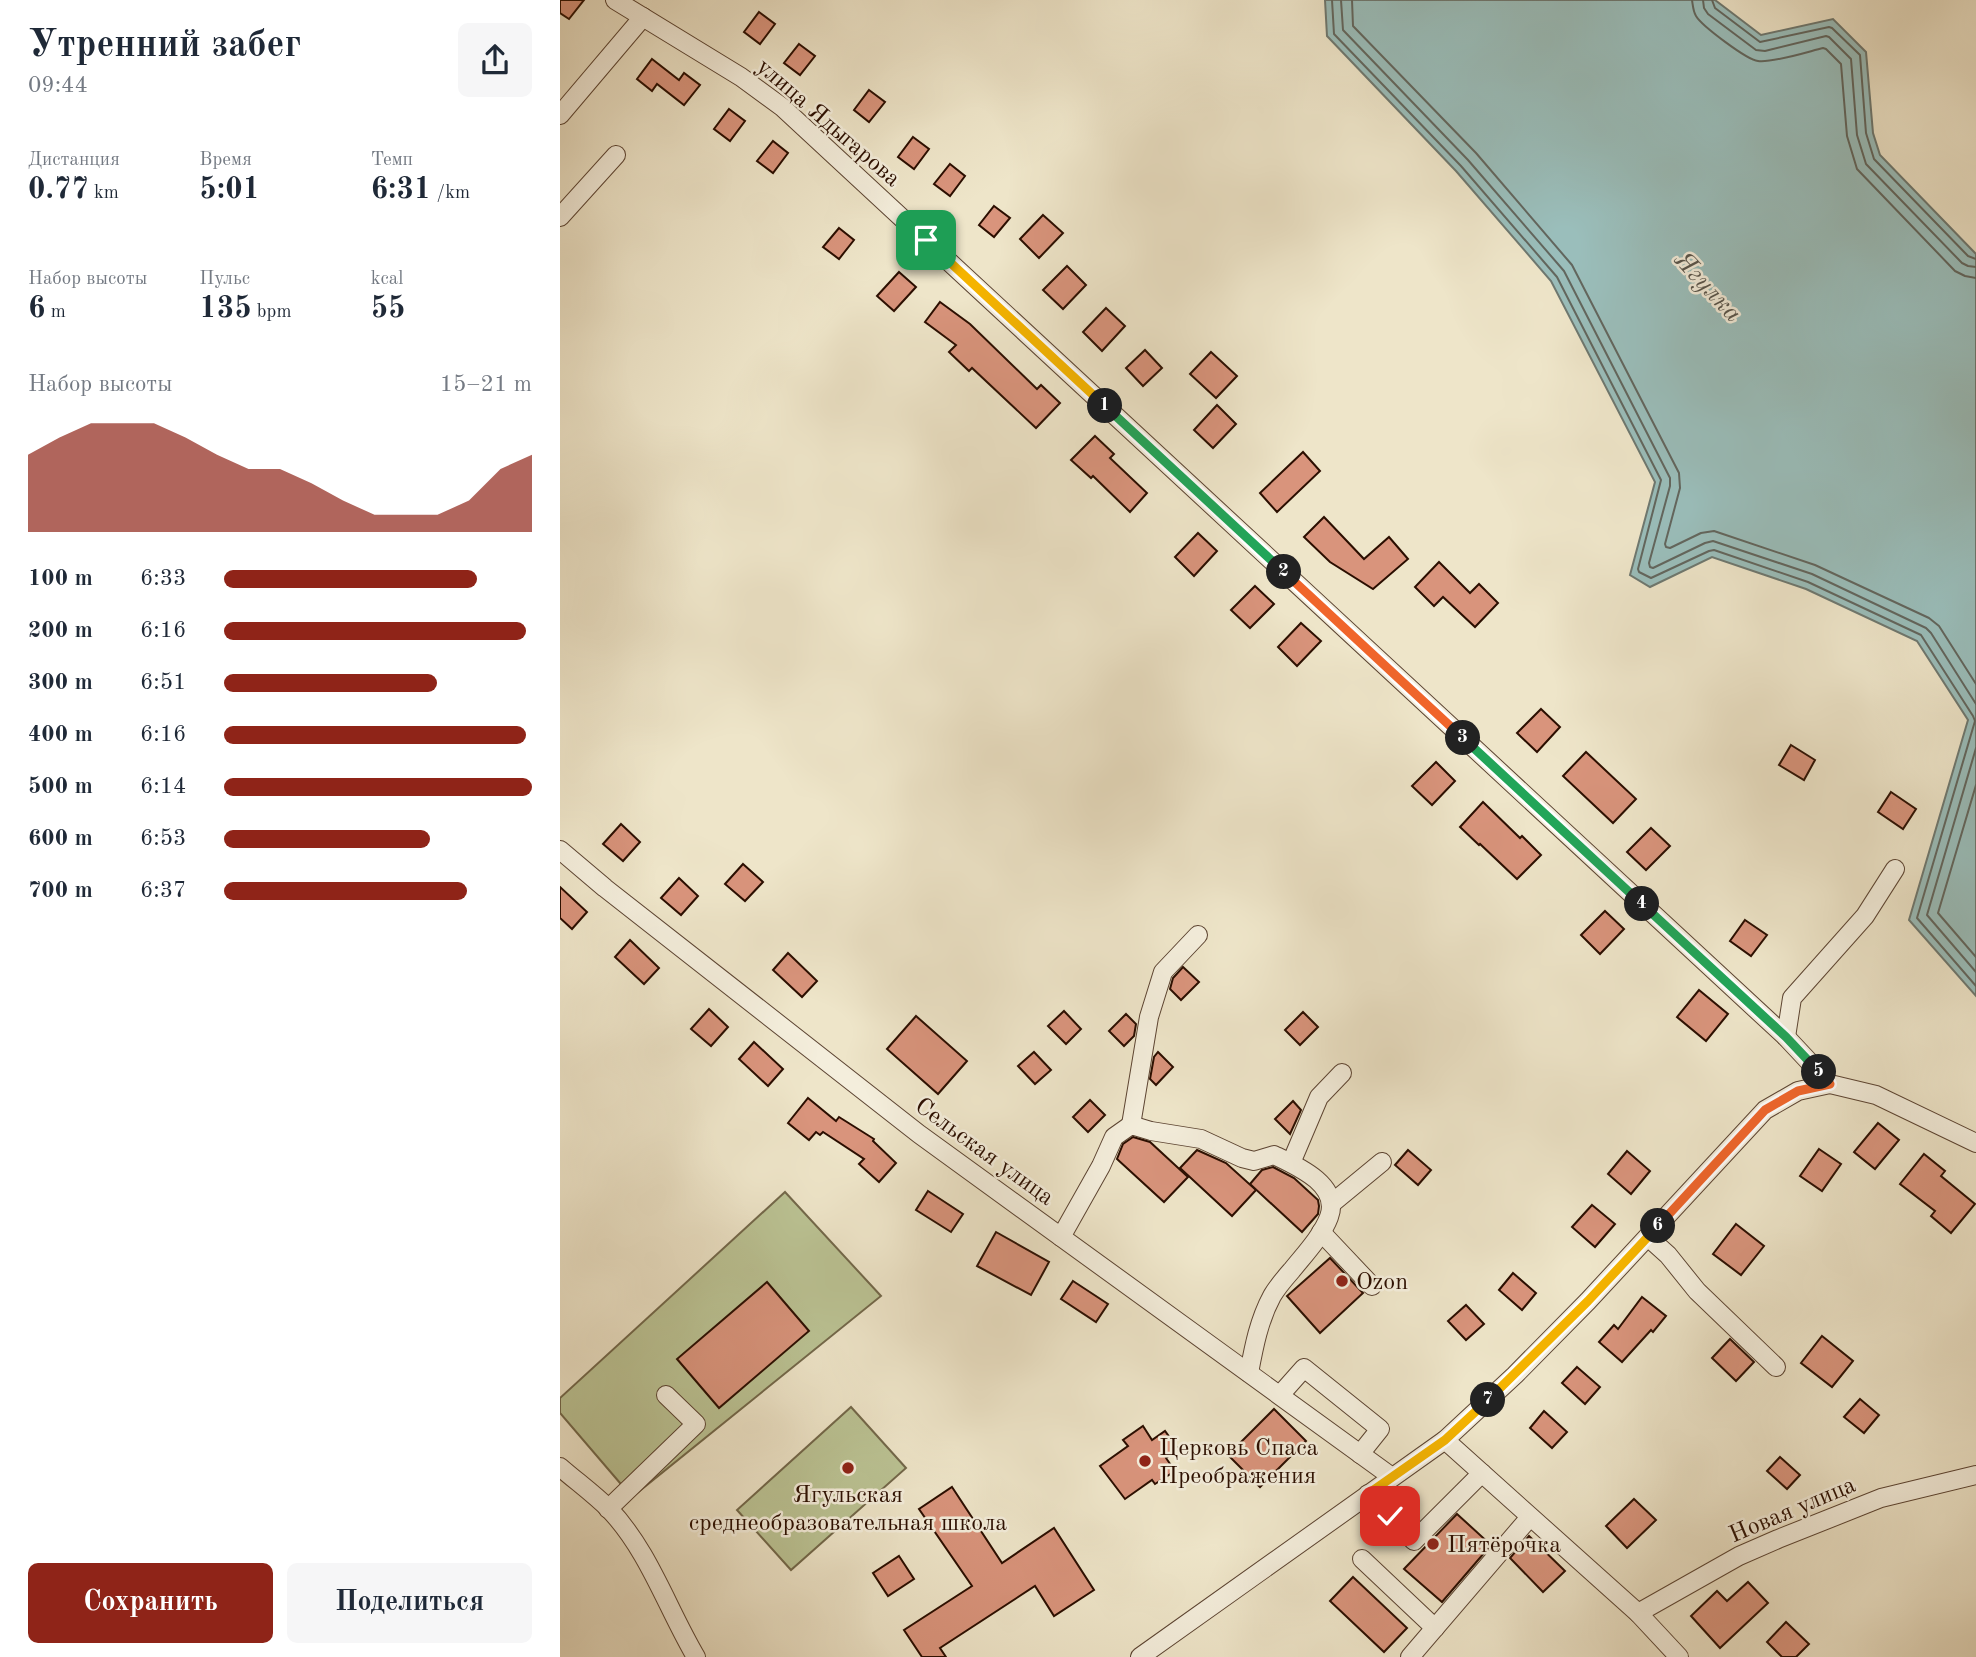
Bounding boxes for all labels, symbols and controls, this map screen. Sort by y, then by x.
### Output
button: share [458,23,532,97]
text: Утренний забег [28,27,301,65]
street label: улица Ядыгарова [751,55,904,192]
text: 09:44 [28,74,88,97]
text: Дистанция [28,151,120,170]
text: Время [199,151,252,170]
text: Темп [371,151,413,170]
text: 0.77 [28,175,89,205]
text: 5:01 [199,175,260,205]
text: 6:31 [371,175,431,205]
text: km [89,184,119,203]
text: /km [431,184,470,203]
pin [896,210,956,270]
icon: arrive [907,221,945,259]
water label: Ягулка [1669,247,1746,328]
text: Набор высоты [28,270,147,289]
text: Пульс [199,270,250,289]
text: kcal [371,270,403,289]
text: 6 [28,294,45,324]
text: 135 [199,294,252,324]
text: 55 [371,294,405,324]
text: m [45,303,66,322]
text: bpm [252,303,292,322]
text: Набор высоты [28,373,172,396]
text: 15–21 m [440,373,532,396]
pin: 1 [1088,388,1122,424]
text: 1 [1099,396,1110,415]
pin: 2 [1266,554,1302,590]
text: 2 [1278,562,1289,581]
text: 100 m [28,567,93,590]
text: 6:33 [140,567,186,590]
text: 200 m [28,619,93,642]
text: 6:16 [140,619,186,642]
text: 300 m [28,671,93,694]
text: 6:51 [140,671,186,694]
pin: 3 [1446,720,1480,756]
text: 400 m [28,723,93,746]
text: 6:16 [140,723,186,746]
text: 3 [1457,728,1468,747]
text: 500 m [28,775,93,798]
text: 6:14 [140,775,186,798]
text: 600 m [28,827,93,850]
text: 6:53 [140,827,186,850]
text: 700 m [28,879,93,902]
text: 6:37 [140,879,186,902]
pin: 4 [1624,886,1660,922]
text: 4 [1636,894,1647,913]
pin: 5 [1802,1054,1836,1090]
text: 5 [1813,1062,1824,1081]
street label: Сельская улица [910,1094,1058,1211]
pin: 6 [1640,1208,1676,1244]
text: 6 [1652,1216,1663,1235]
place label: Ozon [1356,1271,1408,1295]
marker: Ozon [1334,1273,1350,1289]
pin: 7 [1471,1382,1506,1418]
text: 7 [1482,1390,1493,1409]
place label: Церковь Спаса Преображения [1159,1437,1319,1489]
marker: Церковь Спаса Преображения [1137,1453,1153,1469]
marker: Ягульская среднеобразовательная школа [840,1460,856,1476]
street label: Новая улица [1726,1473,1860,1548]
place label: Ягульская среднеобразовательная школа [689,1484,1007,1536]
pin [1360,1486,1420,1546]
icon: check [1371,1497,1409,1535]
place label: Пятёрочка [1447,1534,1561,1558]
marker: Пятёрочка [1425,1536,1441,1552]
button: Сохранить [28,1563,273,1643]
button: Поделиться [287,1563,532,1643]

